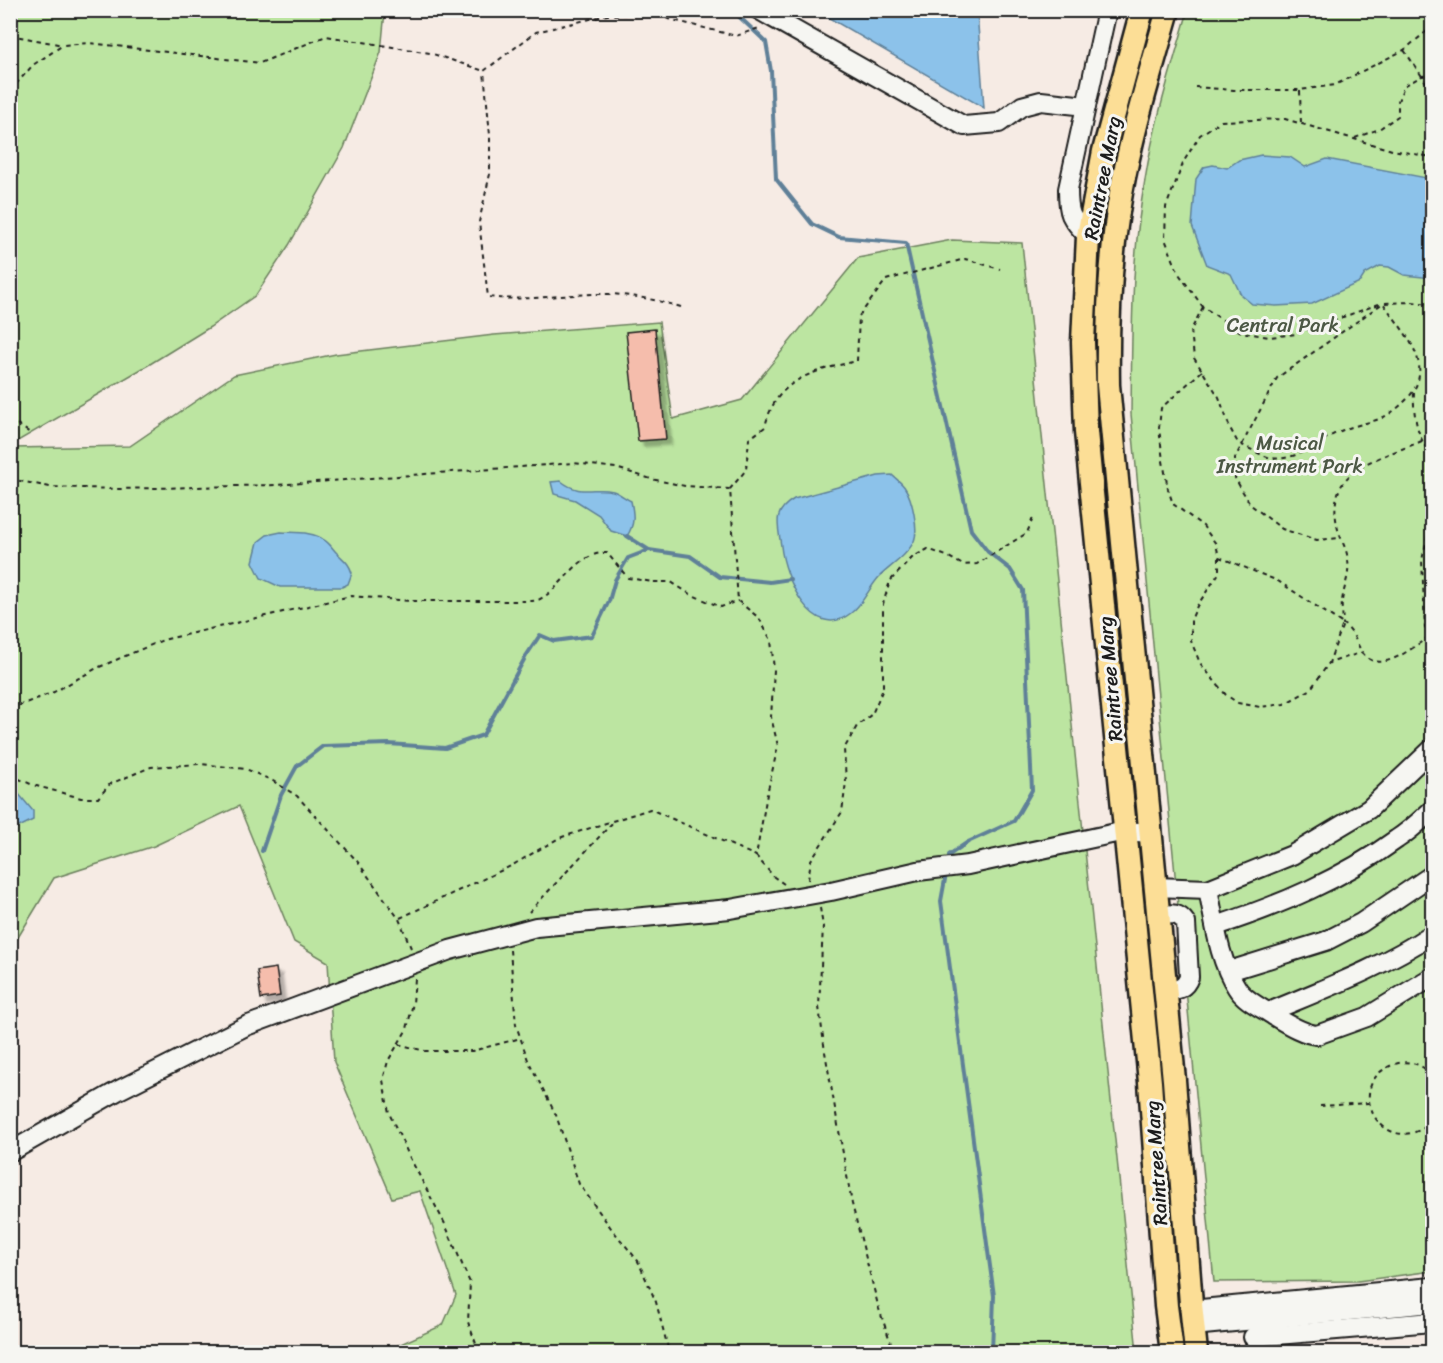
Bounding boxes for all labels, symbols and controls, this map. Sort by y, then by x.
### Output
street label: Raintree Marg [1073,113,1132,243]
park label: Central Park [1227,308,1339,343]
park label: Musical Instrument Park [1216,426,1363,484]
street label: Raintree Marg [1088,615,1133,743]
street label: Raintree Marg [1135,1099,1178,1227]

